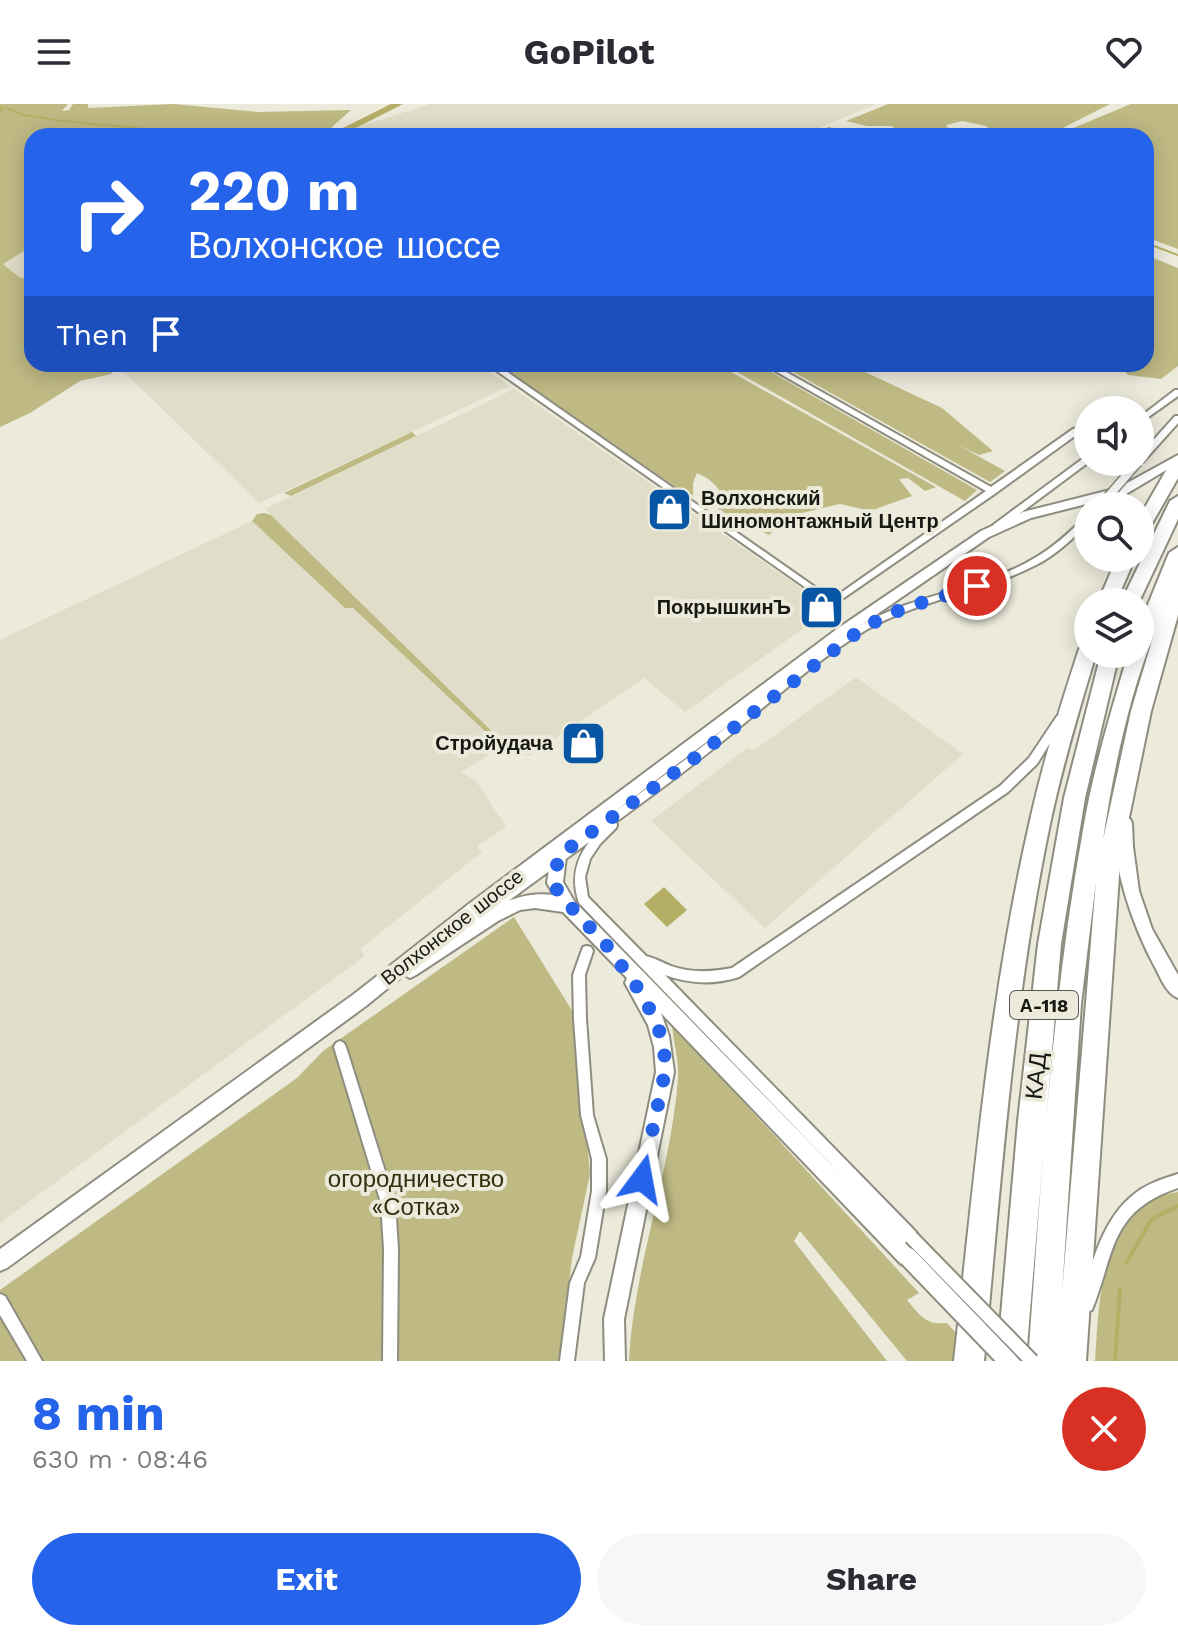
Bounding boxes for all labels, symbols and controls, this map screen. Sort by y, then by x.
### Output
icon: menu [32,30,76,74]
icon: heart [1102,30,1146,74]
text: GoPilot [524,31,654,73]
text: 220 m [188,158,360,224]
icon: right [56,160,160,264]
text: Волхонское шоссе [188,225,501,267]
icon: arrive [144,312,188,356]
text: Then [56,317,128,352]
map controls [1074,396,1154,668]
button: sound [1074,396,1154,476]
shop icon: Волхонский Шиномонтажный Центр [646,485,694,533]
place label: Волхонский Шиномонтажный Центр [701,486,939,533]
button: search [1074,492,1154,572]
pin [943,552,1011,620]
icon: arrive [955,564,999,608]
shop icon: ПокрышкинЪ [798,583,846,631]
button: layers [1074,588,1154,668]
place label: ПокрышкинЪ [657,595,791,619]
shop icon: Стройудача [560,719,608,767]
place label: Стройудача [435,731,554,755]
street label: Волхонское шоссе [376,864,528,990]
road number: А-118 [1010,991,1078,1019]
street label: КАД [1020,1051,1052,1101]
position arrow [600,1137,684,1221]
park label: огородничество «Сотка» [328,1165,504,1221]
text: 8 min [32,1385,165,1442]
button: close [1062,1387,1146,1471]
text: 630 m · 08:46 [32,1444,208,1474]
button: Exit [32,1533,581,1625]
button: Share [597,1533,1146,1625]

